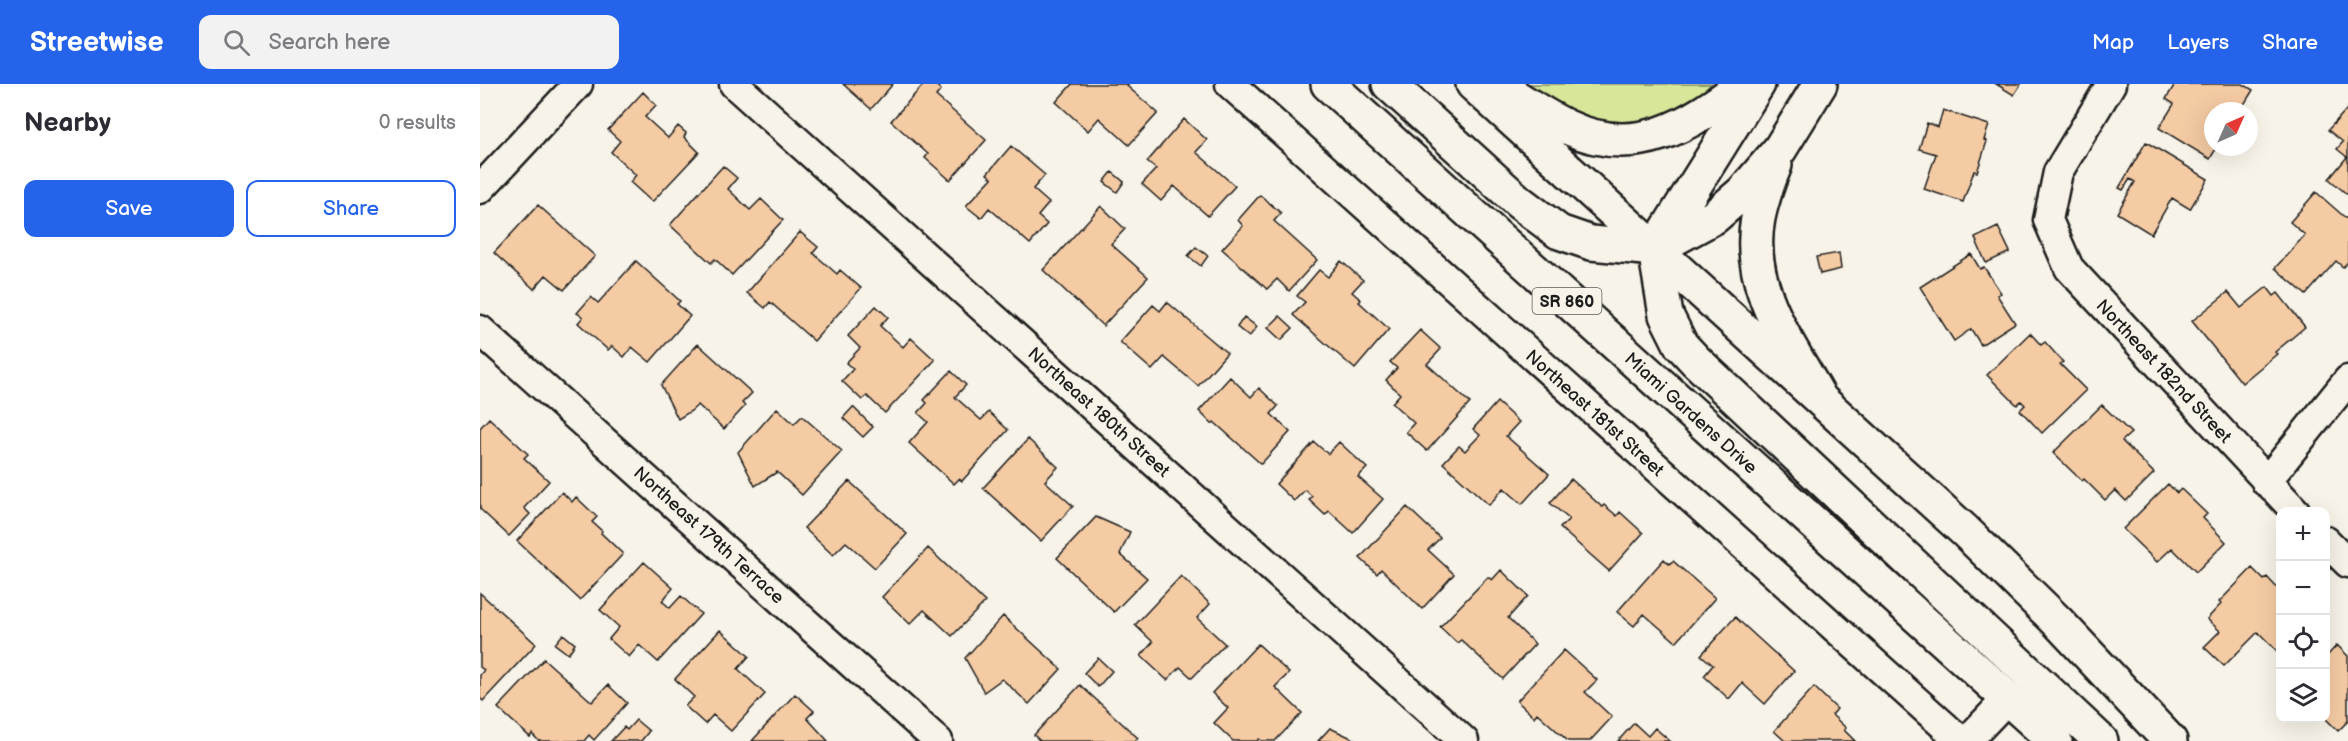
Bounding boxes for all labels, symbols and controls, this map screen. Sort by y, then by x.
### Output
search box [199,15,619,69]
text: Streetwise [30,26,163,59]
icon: search [220,26,253,59]
text: Search here [268,29,390,56]
text: Map [2092,30,2134,55]
text: Layers [2167,30,2229,55]
text: Share [2262,30,2318,55]
north arrow [2204,102,2258,156]
text: Nearby [24,108,111,139]
text: 0 results [379,111,456,135]
button: Save [24,180,234,237]
button: Share [246,180,456,237]
road number: SR 860 [1532,288,1602,314]
street label: Northeast 182nd Street [2092,295,2236,448]
street label: Northeast 180th Street [1023,343,1174,482]
street label: Northeast 181st Street [1521,346,1669,481]
street label: Miami Gardens Drive [1620,348,1761,479]
street label: Northeast 179th Terrace [629,462,788,609]
map controls [2276,507,2330,723]
button: + [2276,507,2330,561]
button: − [2276,561,2330,615]
button: locate [2276,615,2330,669]
button: layers [2276,669,2330,723]

